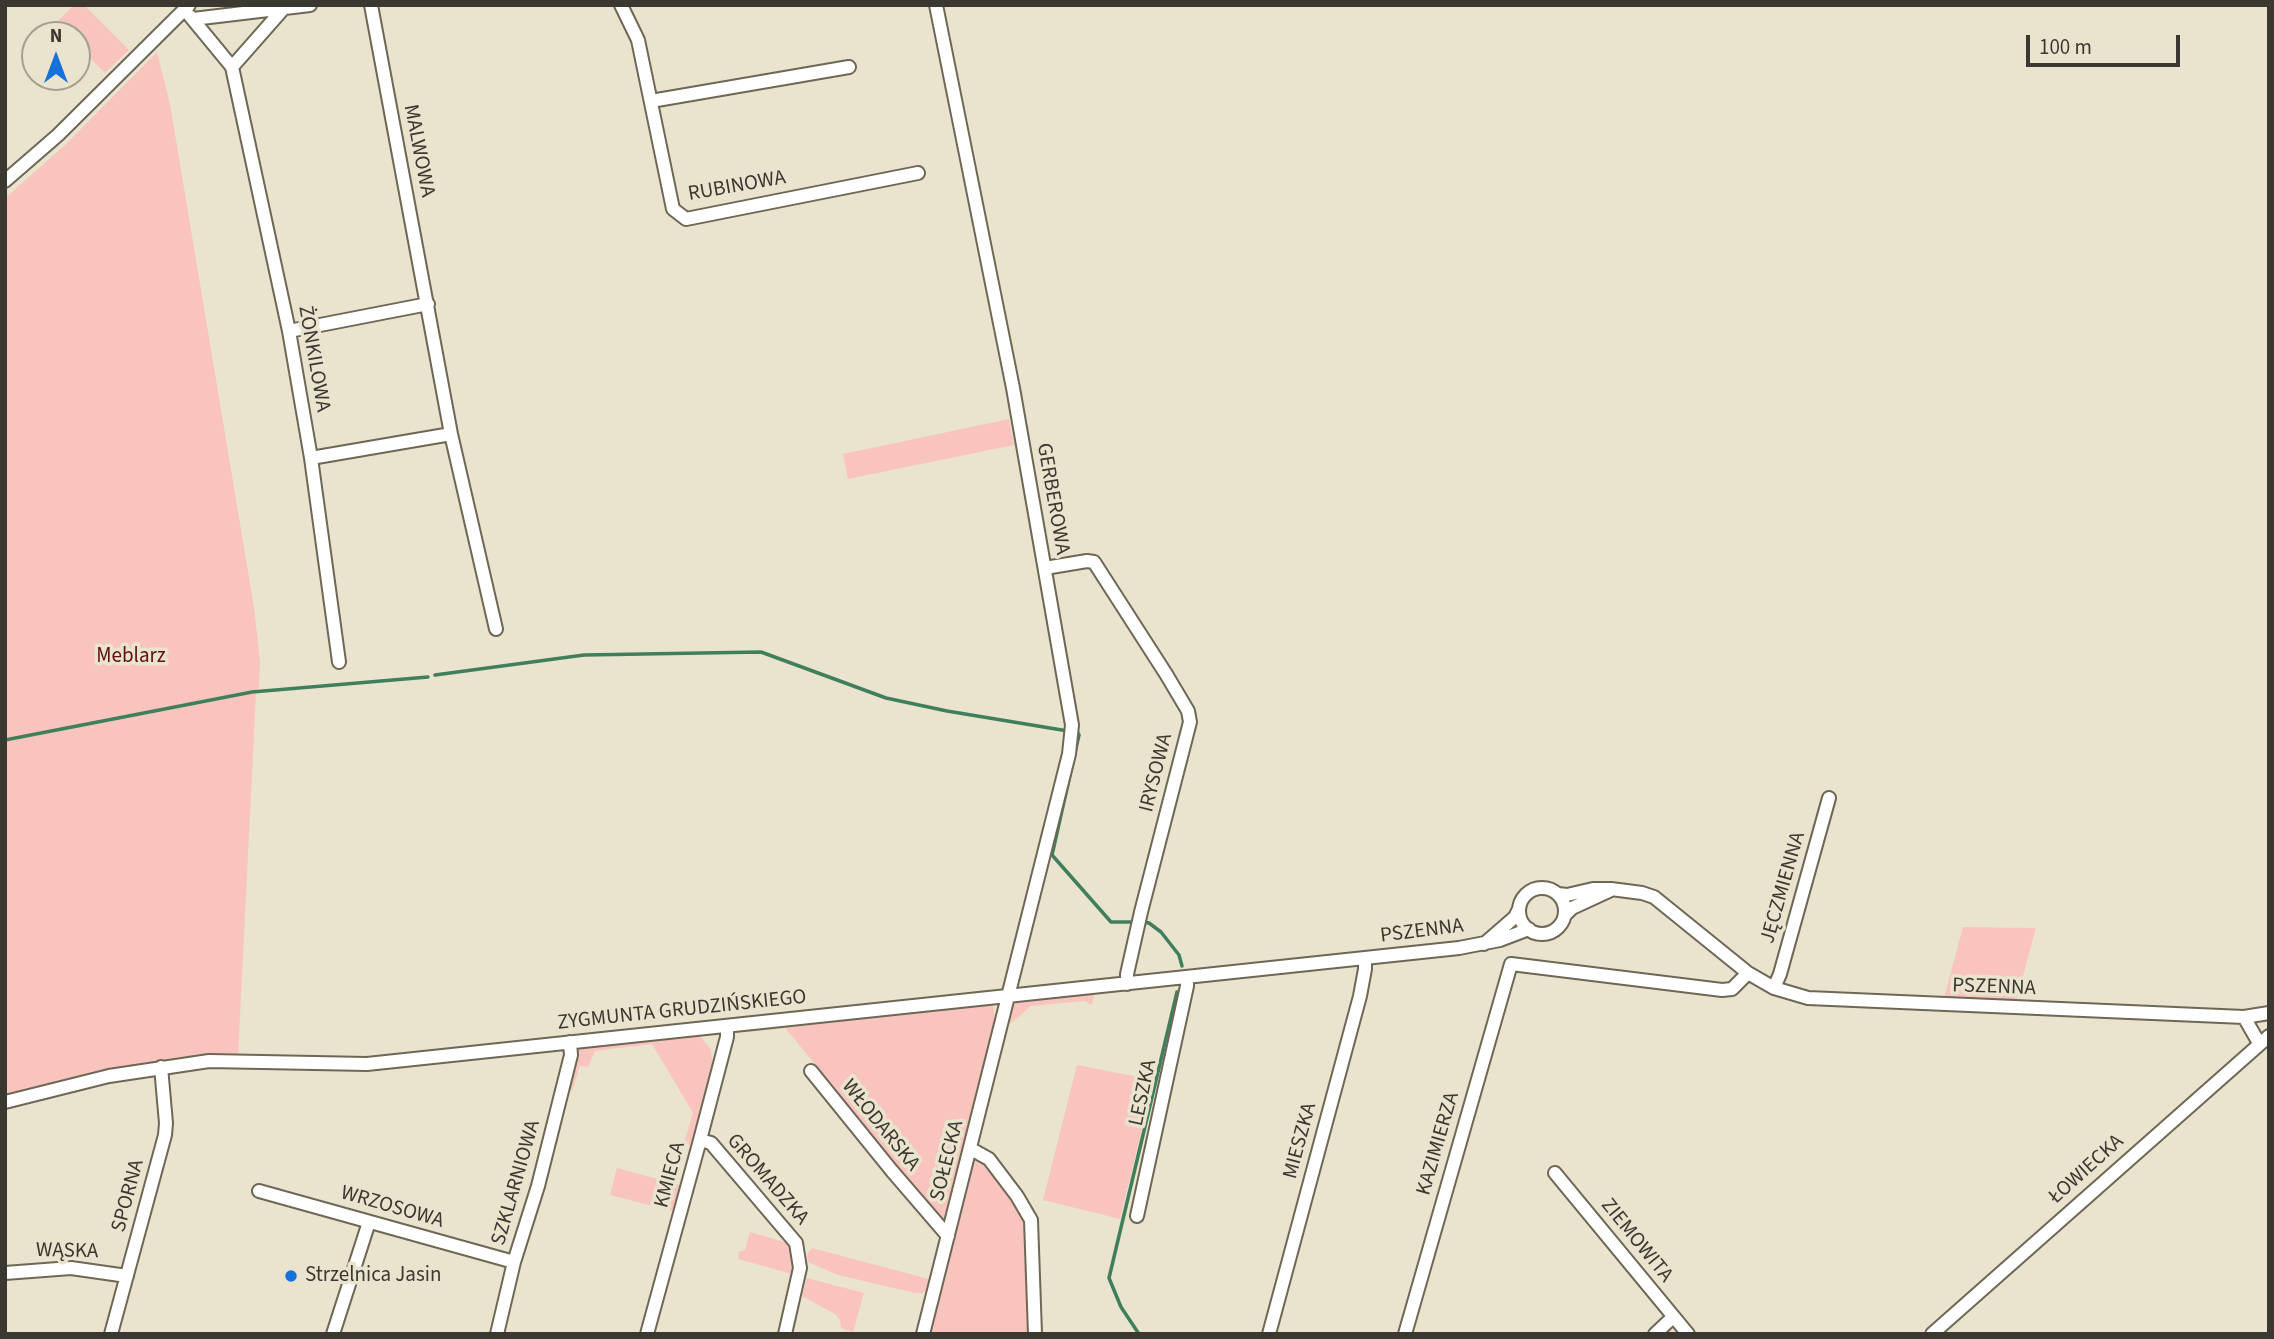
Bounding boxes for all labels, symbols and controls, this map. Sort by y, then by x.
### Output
north arrow [21,21,91,91]
scale bar [2029,21,2183,65]
text: N [50,23,62,50]
text: 100 m [2039,32,2092,62]
street label: MALWOWA [397,103,439,199]
street label: RUBINOWA [686,166,788,208]
street label: ŻONKILOWA [291,304,335,414]
street label: GERBEROWA [1030,441,1074,557]
park label: Meblarz [96,644,166,670]
street label: IRYSOWA [1135,731,1179,815]
street label: JĘCZMIENNA [1756,829,1812,947]
street label: PSZENNA [1379,914,1465,950]
street label: PSZENNA [1952,974,2036,1002]
street label: ZYGMUNTA GRUDZIŃSKIEGO [556,985,808,1037]
street label: LESZKA [1125,1058,1163,1128]
street label: WŁODARSKA [835,1075,925,1177]
street label: KAZIMIERZA [1412,1089,1466,1199]
street label: MIESZKA [1279,1100,1323,1182]
street label: SZKLARNIOWA [487,1117,547,1249]
street label: SOŁECKA [926,1118,970,1204]
street label: GROMADZKA [721,1129,813,1231]
street label: ŁOWIECKA [2044,1130,2130,1210]
street label: KMIECA [650,1139,692,1211]
street label: SPORNA [107,1157,151,1235]
street label: WRZOSOWA [338,1181,446,1235]
street label: ZIEMOWITA [1594,1194,1678,1288]
street label: WĄSKA [36,1239,98,1265]
place label: Strzelnica Jasin [305,1263,441,1289]
marker: Strzelnica Jasin [283,1268,299,1284]

